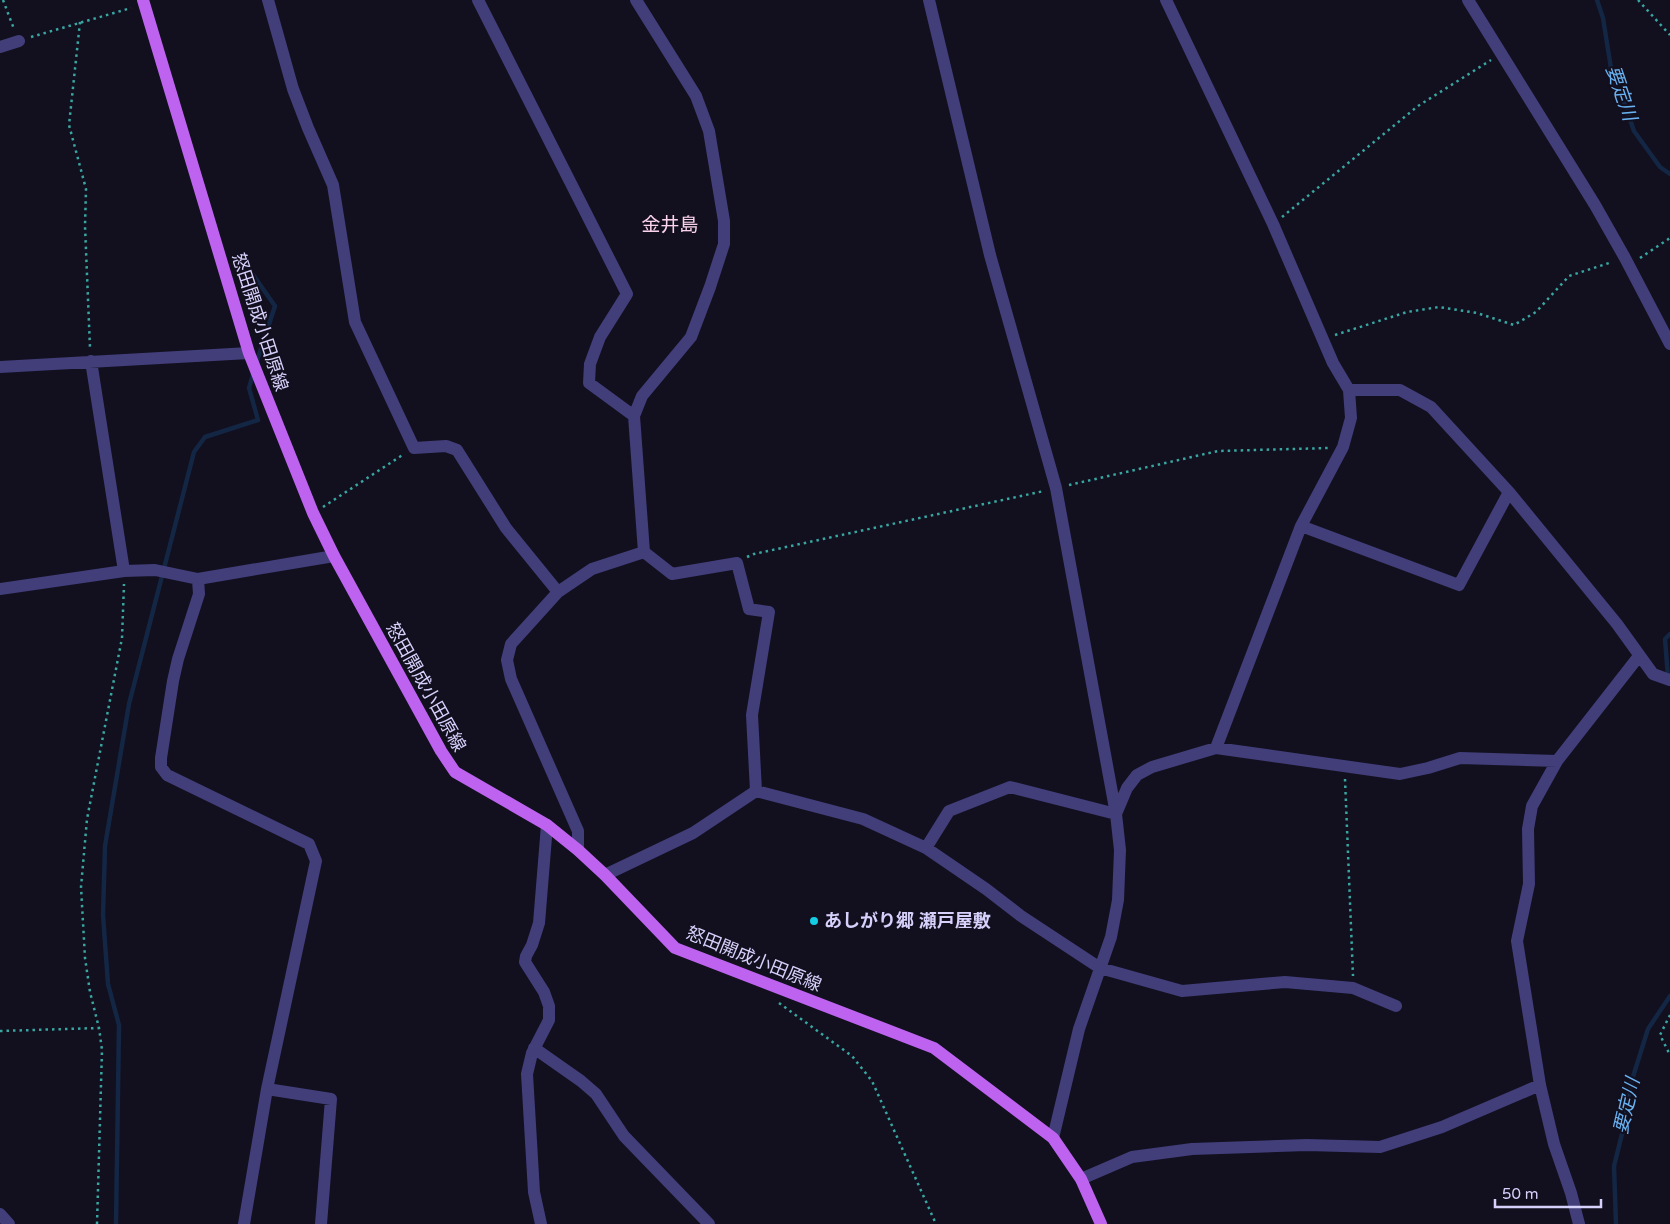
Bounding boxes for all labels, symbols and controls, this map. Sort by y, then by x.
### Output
water label: 要定川 [1601,62,1641,125]
district label: 金井島 [641,214,699,236]
street label: 怒田開成小田原線 [227,250,293,394]
street label: 怒田開成小田原線 [381,619,471,755]
place label: あしがり郷 瀬戸屋敷 [824,910,991,932]
marker: あしがり郷 瀬戸屋敷 [808,915,820,927]
street label: 怒田開成小田原線 [683,922,825,996]
water label: 要定川 [1610,1074,1645,1136]
scale bar [1495,1176,1601,1208]
text: 50 m [1502,1185,1539,1203]

